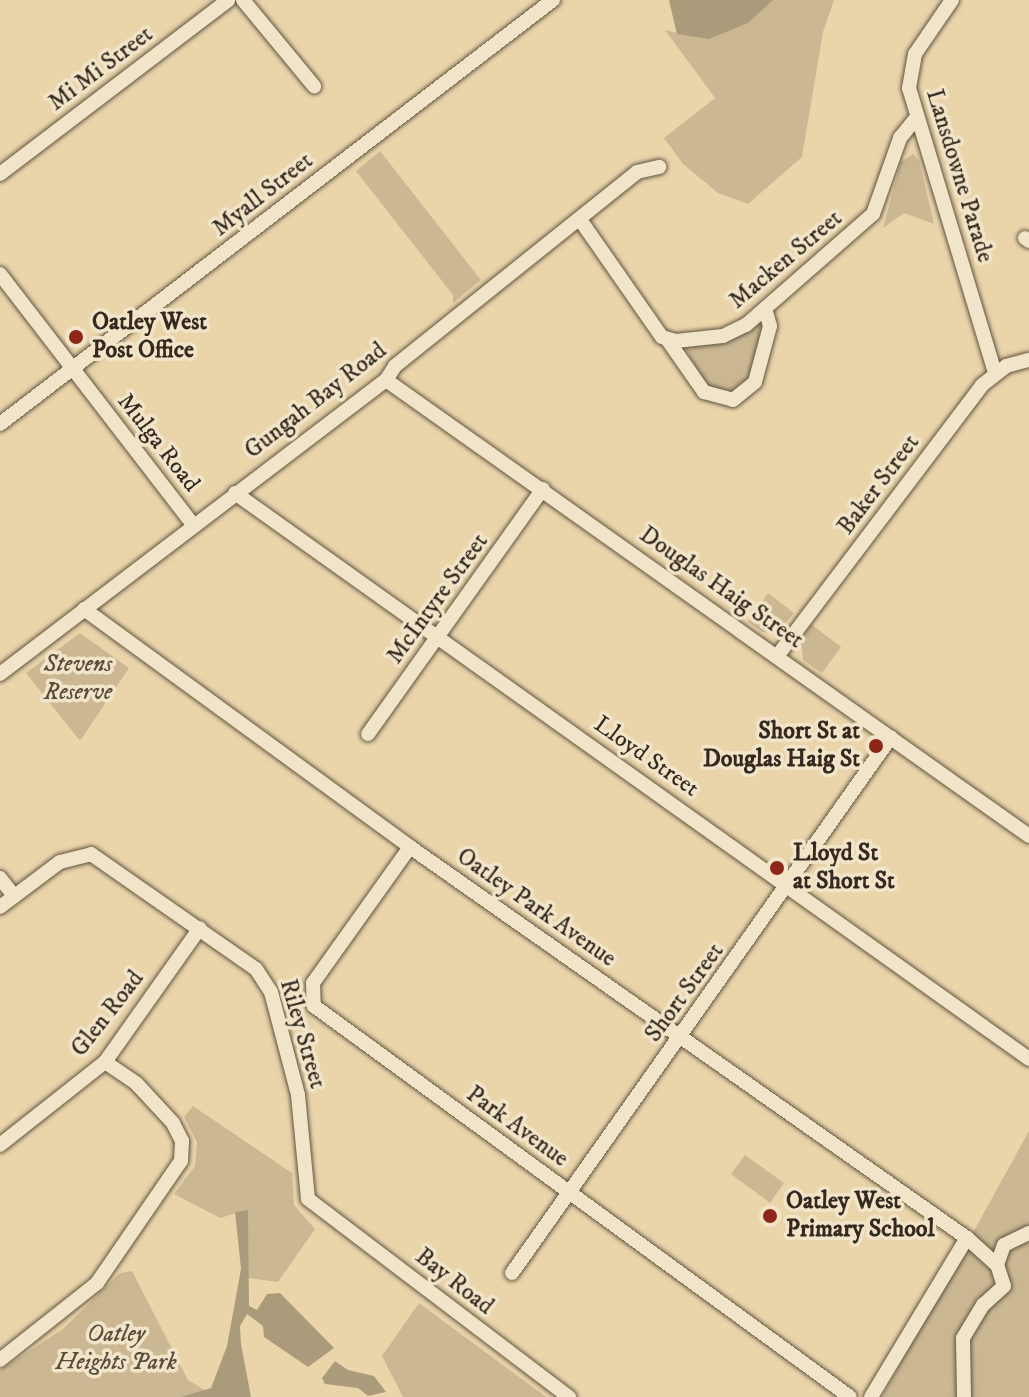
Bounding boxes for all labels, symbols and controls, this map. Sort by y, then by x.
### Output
street label: Mi Mi Street [43,20,159,118]
street label: Lansdowne Parade [919,86,999,266]
street label: Myall Street [207,147,319,243]
street label: Macken Street [724,204,848,316]
place label: Oatley West Post Office [92,309,207,365]
marker: Oatley West Post Office [67,328,85,346]
street label: Gungah Bay Road [239,337,393,465]
street label: Mulga Road [111,388,205,498]
street label: Baker Street [832,429,926,541]
street label: Douglas Haig Street [633,521,809,655]
street label: McIntyre Street [381,528,495,670]
park label: Stevens Reserve [44,651,112,707]
street label: Lloyd Street [588,710,704,804]
place label: Short St at Douglas Haig St [703,718,860,774]
marker: Short St at Douglas Haig St [867,737,885,755]
place label: Lloyd St at Short St [793,840,895,896]
street label: Oatley Park Avenue [451,842,621,974]
marker: Lloyd St at Short St [768,859,786,877]
street label: Short Street [639,938,731,1048]
street label: Glen Road [65,965,151,1063]
street label: Riley Street [273,976,331,1092]
street label: Park Avenue [460,1080,574,1174]
place label: Oatley West Primary School [786,1188,935,1244]
marker: Oatley West Primary School [761,1207,779,1225]
street label: Bay Road [409,1242,499,1322]
park label: Oatley Heights Park [55,1321,177,1377]

